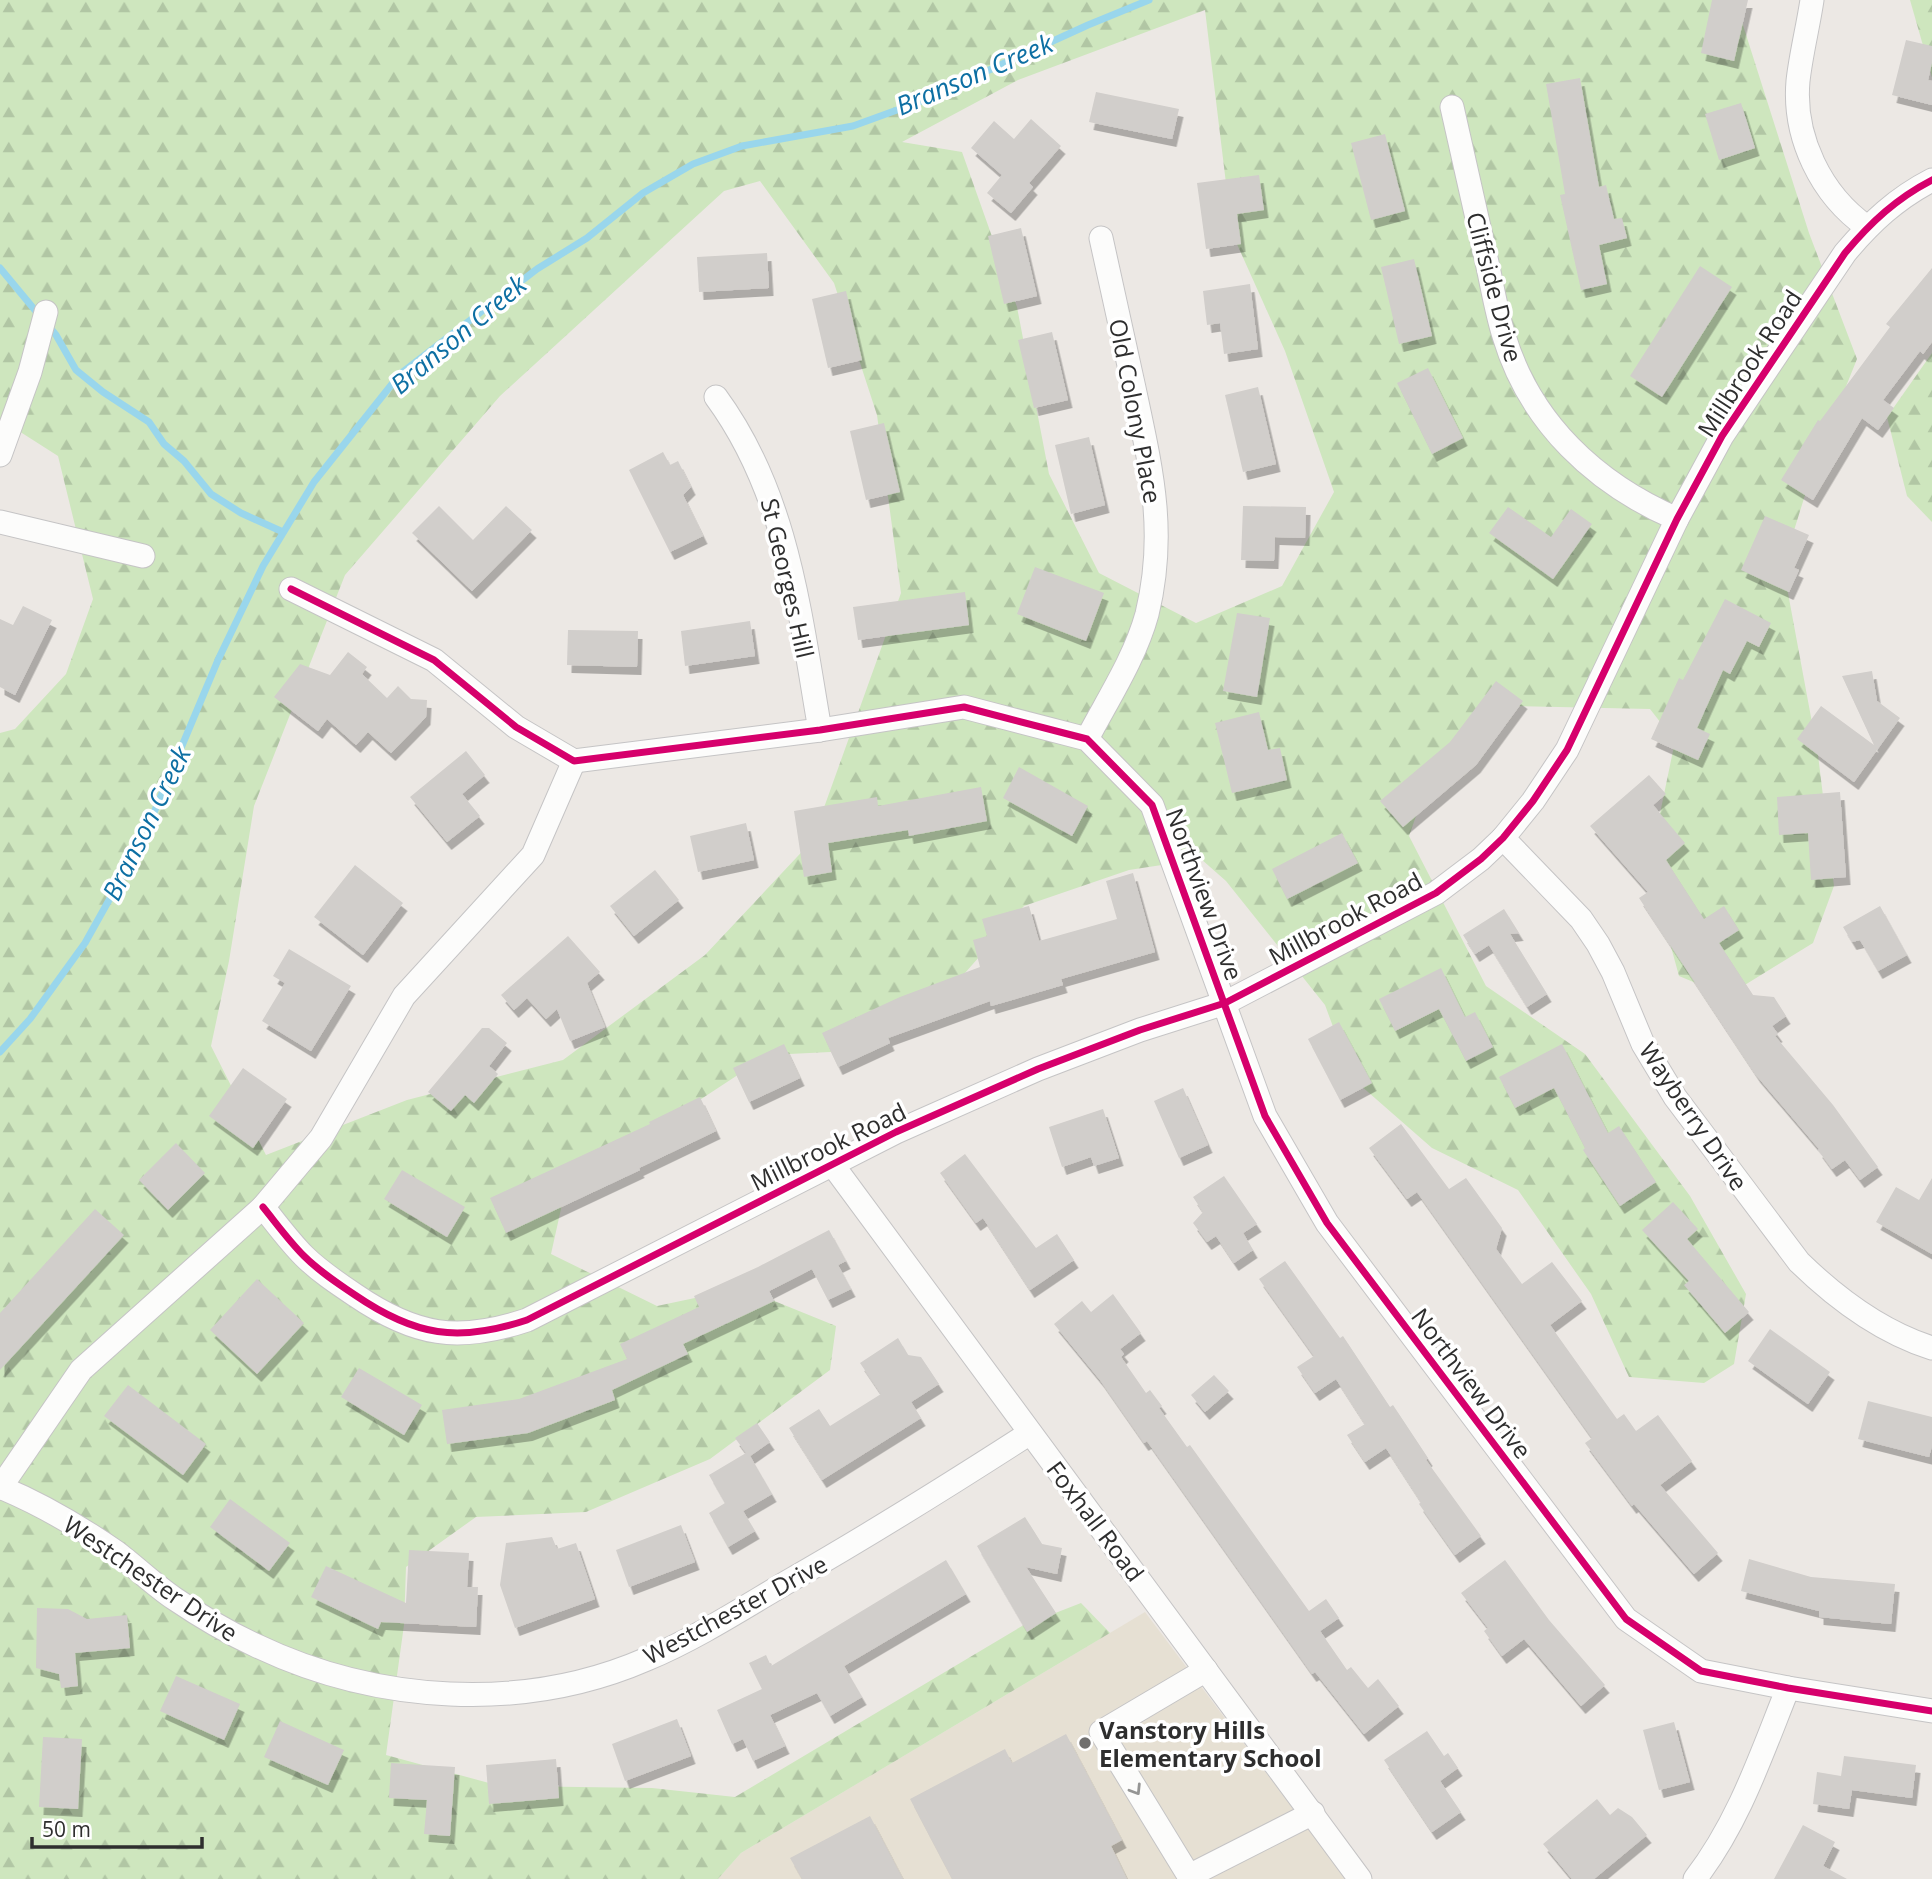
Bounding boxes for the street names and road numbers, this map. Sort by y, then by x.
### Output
street label: Cliffside Drive [1459,208,1531,366]
street label: Millbrook Road [1689,283,1809,443]
street label: Old Colony Place [1102,316,1170,506]
street label: St Georges Hill [754,495,822,661]
street label: Northview Drive [1159,803,1251,985]
street label: Millbrook Road [1263,864,1427,972]
street label: Wayberry Drive [1632,1035,1756,1197]
street label: Millbrook Road [745,1094,911,1198]
street label: Northview Drive [1404,1301,1540,1465]
street label: Foxhall Road [1040,1454,1152,1588]
street label: Westchester Drive [57,1507,245,1649]
street label: Westchester Drive [637,1547,833,1671]

